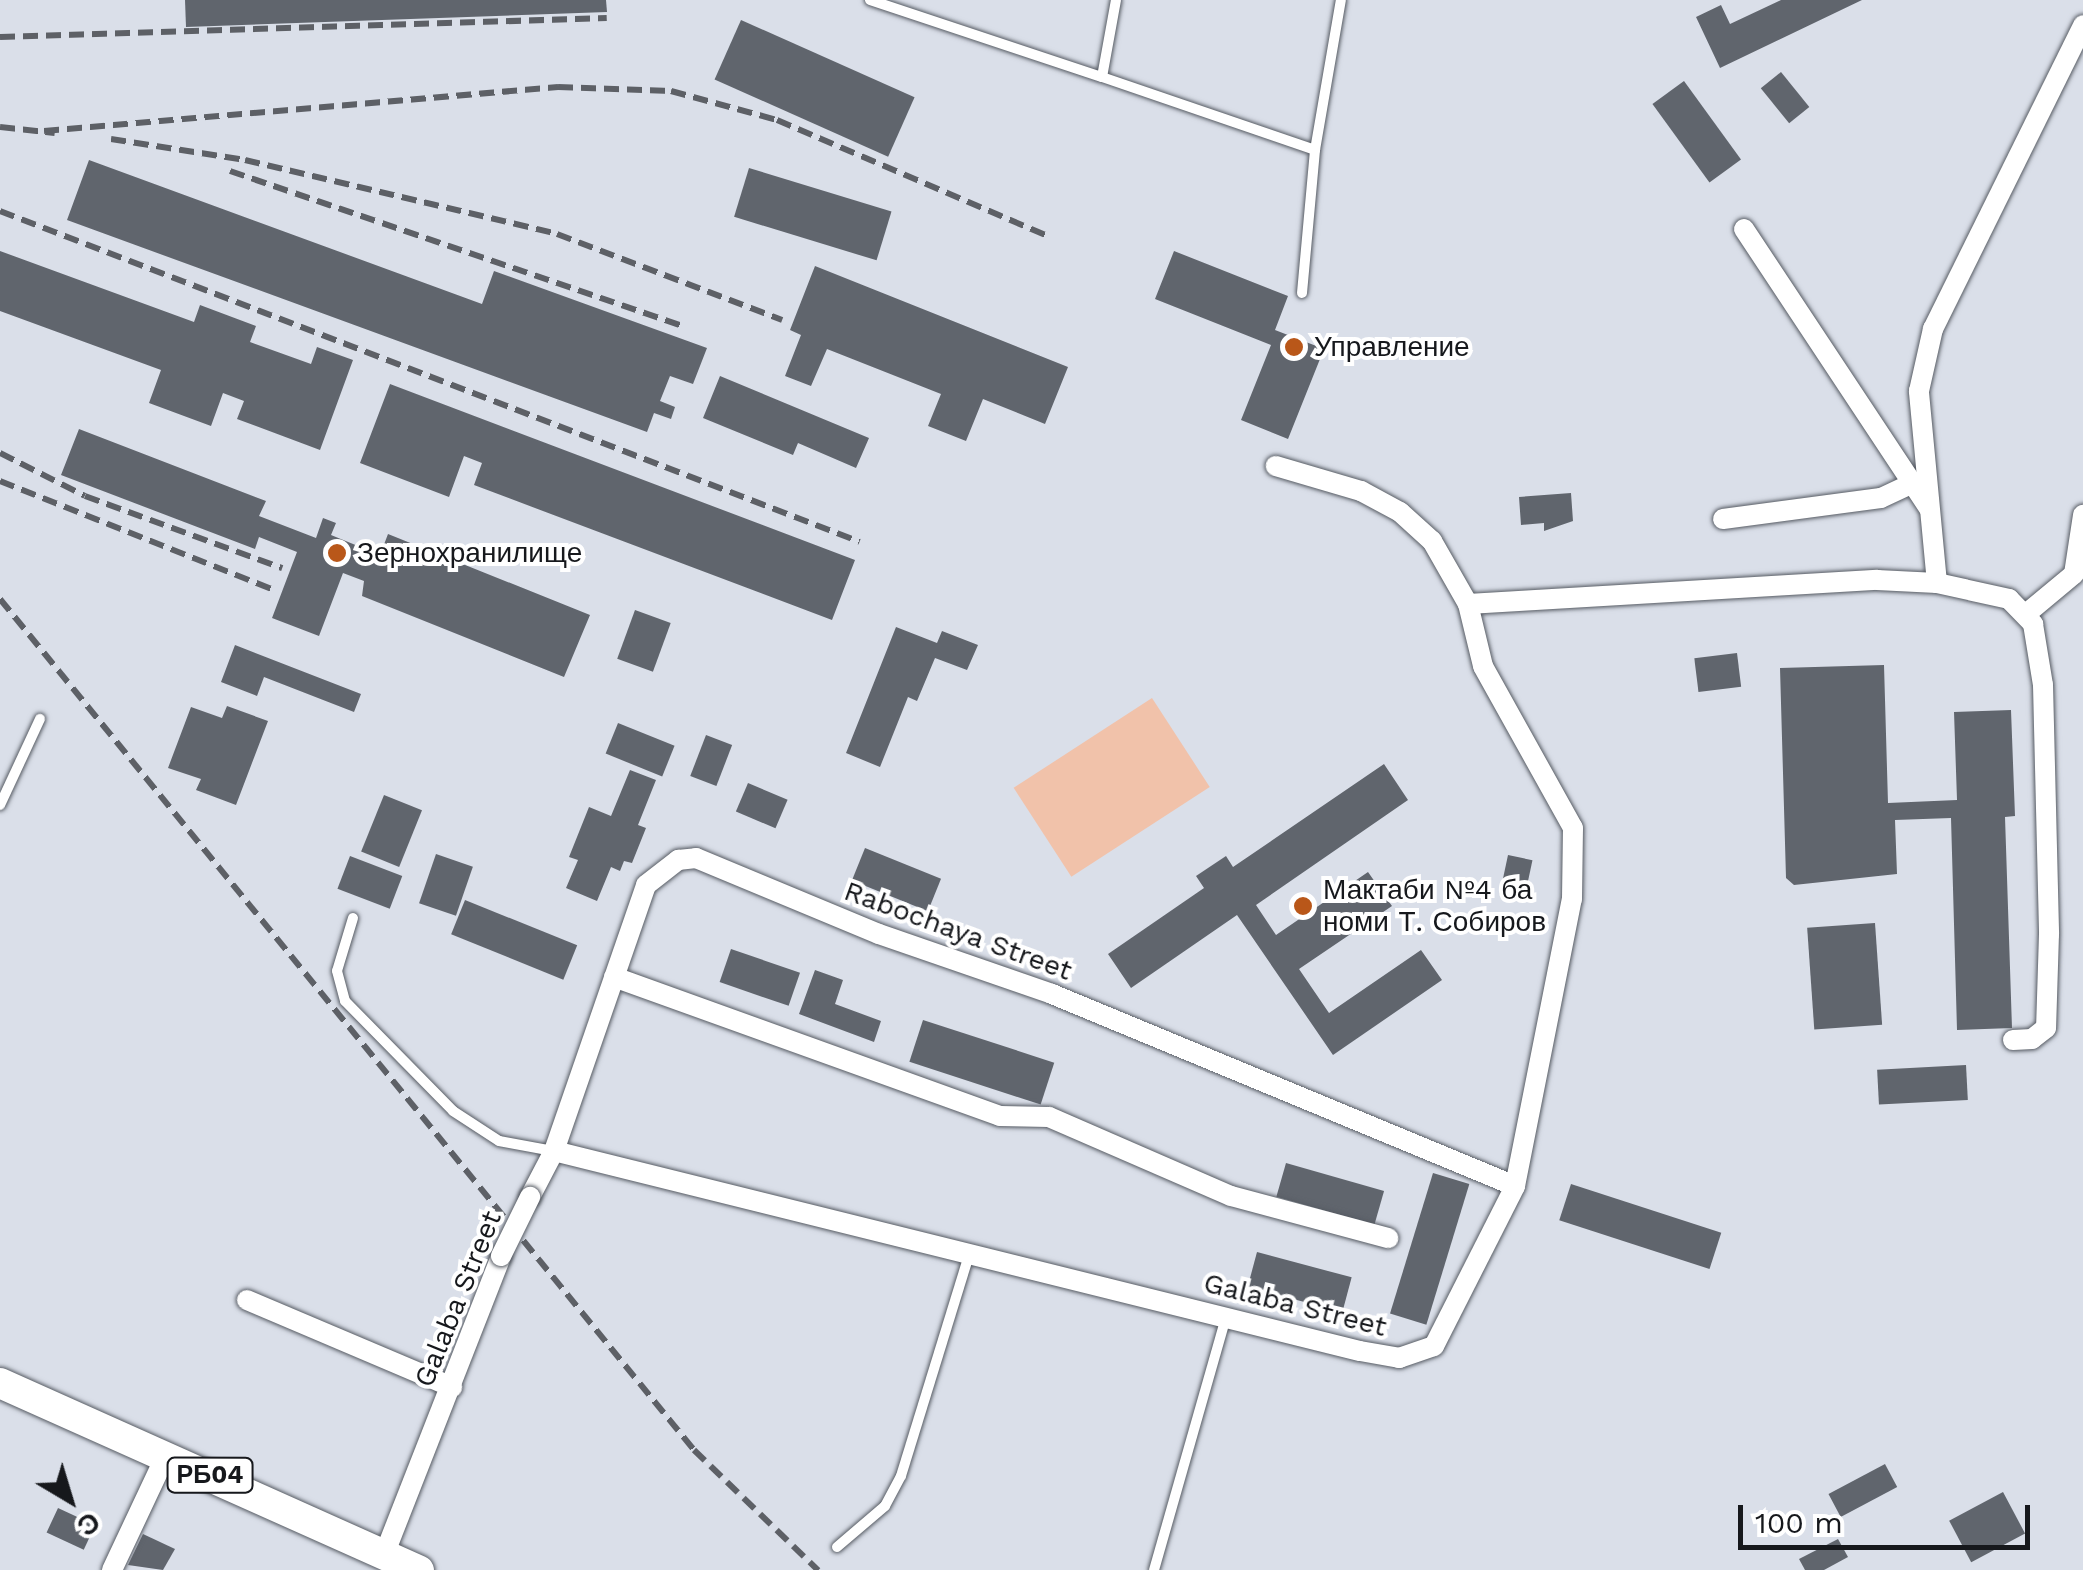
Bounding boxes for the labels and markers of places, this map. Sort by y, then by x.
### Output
place label: Управление [1314,330,1470,364]
marker: Управление [1283,336,1305,358]
place label: Зернохранилище [357,536,582,570]
marker: Зернохранилище [326,542,348,564]
place label: Мактаби №4 ба номи Т. Собиров [1323,873,1546,939]
marker: Мактаби №4 ба номи Т. Собиров [1292,895,1314,917]

